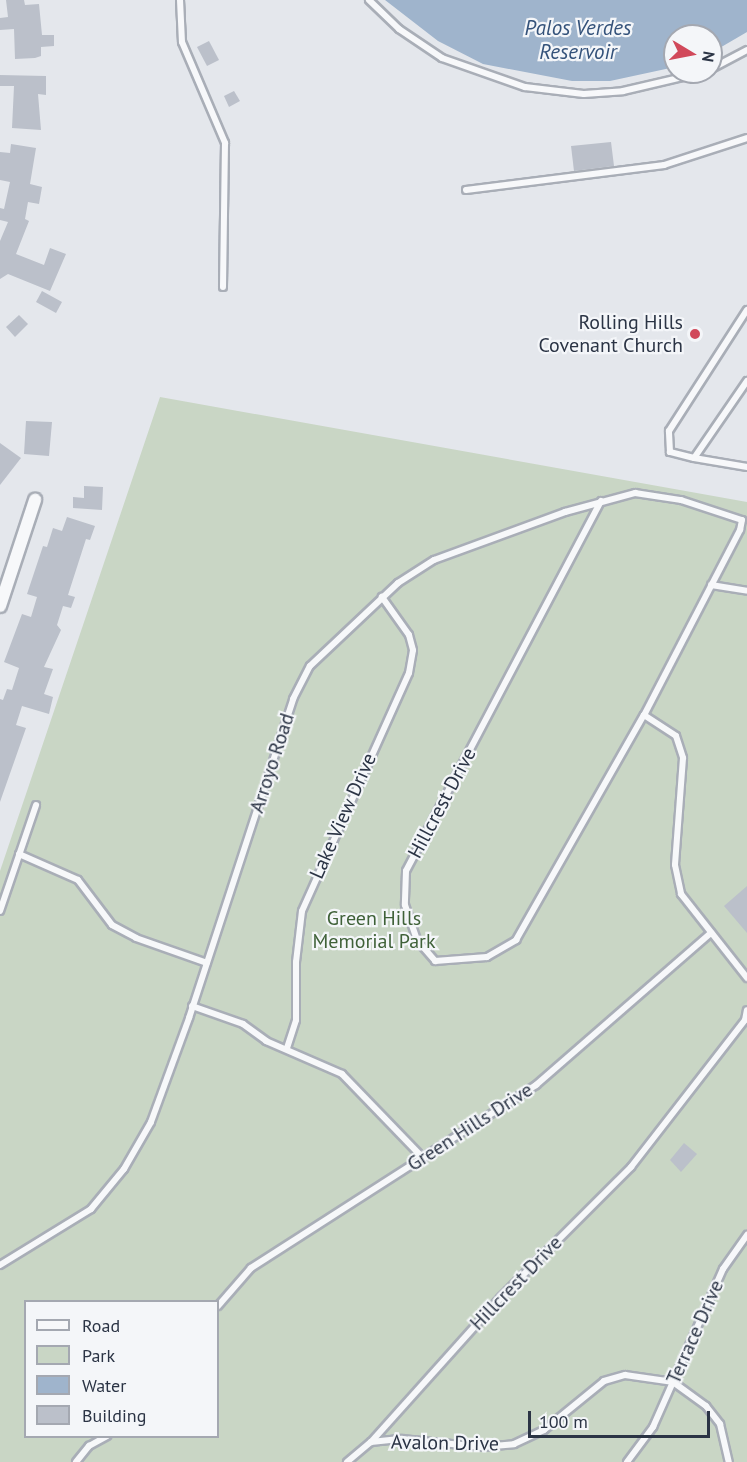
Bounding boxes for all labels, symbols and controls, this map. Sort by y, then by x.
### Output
water label: Palos Verdes Reservoir [524,15,632,65]
north arrow [663,24,723,84]
text: N [698,50,720,64]
place label: Rolling Hills Covenant Church [538,310,683,357]
marker: Rolling Hills Covenant Church [688,327,702,341]
street label: Arroyo Road [245,710,299,816]
street label: Hillcrest Drive [403,744,481,862]
street label: Lake View Drive [304,749,382,883]
park label: Green Hills Memorial Park [313,906,435,953]
street label: Green Hills Drive [403,1078,537,1176]
street label: Hillcrest Drive [465,1231,567,1335]
street label: Terrace Drive [661,1276,729,1388]
legend [24,1300,219,1438]
text: Road [82,1314,120,1337]
text: Park [82,1344,115,1367]
text: Water [82,1374,126,1397]
scale bar [531,1399,712,1437]
text: Building [82,1404,146,1427]
text: 100 m [539,1410,588,1433]
street label: Avalon Drive [391,1430,499,1456]

